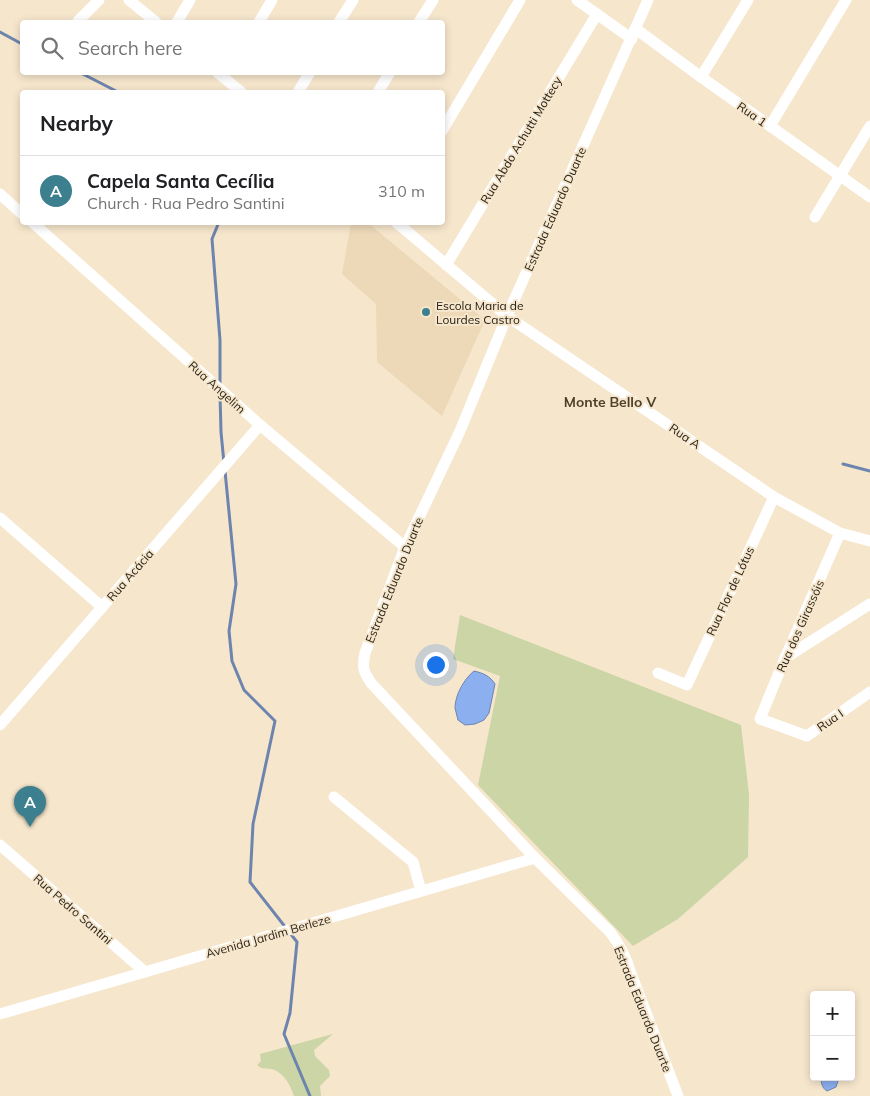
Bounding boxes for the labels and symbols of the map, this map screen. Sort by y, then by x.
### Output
street label: Rua Abdo Achutti Mottecy [477,73,565,206]
street label: Rua 1 [734,98,770,130]
street label: Estrada Eduardo Duarte [521,145,589,273]
place label: Escola Maria de Lourdes Castro [436,298,524,327]
marker: Escola Maria de Lourdes Castro [420,306,432,318]
street label: Rua Angelim [185,358,249,416]
district label: Monte Bello V [564,393,657,411]
street label: Rua A [667,420,704,452]
street label: Estrada Eduardo Duarte [362,515,426,645]
street label: Rua Flor de Lótus [703,544,757,638]
street label: Rua Acácia [104,546,156,604]
street label: Rua dos Girassóis [773,578,827,674]
your location [423,652,449,678]
street label: Rua I [814,706,846,734]
pin: A [14,786,46,827]
street label: Rua Pedro Santini [30,871,116,947]
street label: Avenida Jardim Berleze [204,911,332,961]
street label: Estrada Eduardo Duarte [611,944,675,1074]

